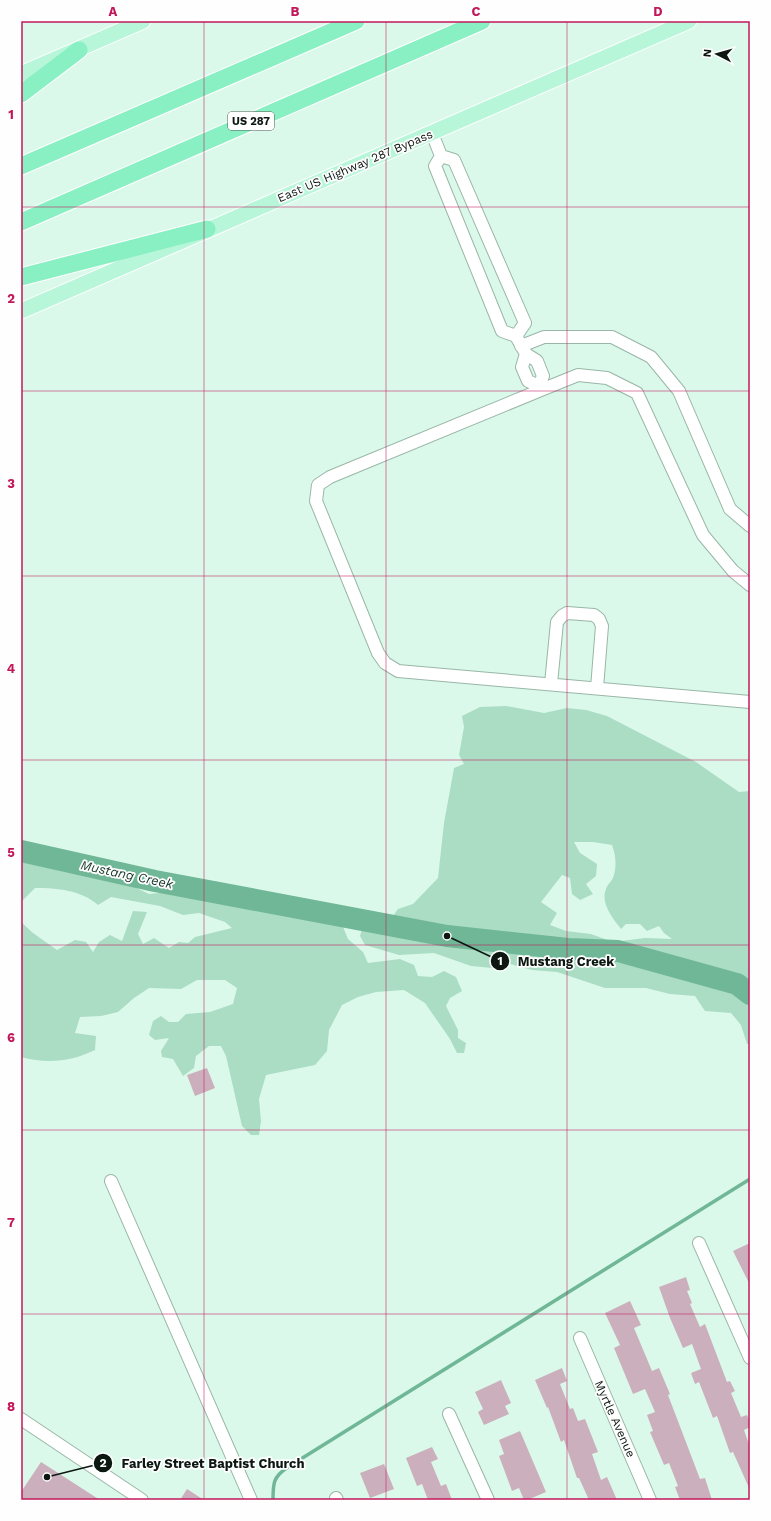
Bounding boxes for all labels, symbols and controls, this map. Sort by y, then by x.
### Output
text: A [109,4,118,19]
text: B [291,4,300,19]
text: C [472,4,481,19]
text: D [653,4,663,19]
north arrow [697,34,737,74]
text: N [701,48,714,58]
text: 1 [8,107,14,122]
road number: US 287 [228,112,274,130]
street label: East US Highway 287 Bypass [275,127,435,205]
text: 2 [7,291,15,306]
text: 3 [7,476,15,491]
text: 4 [7,661,16,676]
text: 5 [7,845,15,860]
water label: Mustang Creek [79,857,175,892]
callout: Mustang Creek [490,949,622,974]
text: 1 [497,954,503,968]
text: Mustang Creek [518,954,615,969]
text: 6 [7,1030,15,1045]
text: 7 [7,1215,15,1230]
street label: Myrtle Avenue [592,1378,638,1460]
text: 8 [7,1399,15,1414]
callout: Farley Street Baptist Church [93,1451,313,1476]
text: 2 [99,1456,107,1470]
text: Farley Street Baptist Church [122,1456,304,1471]

